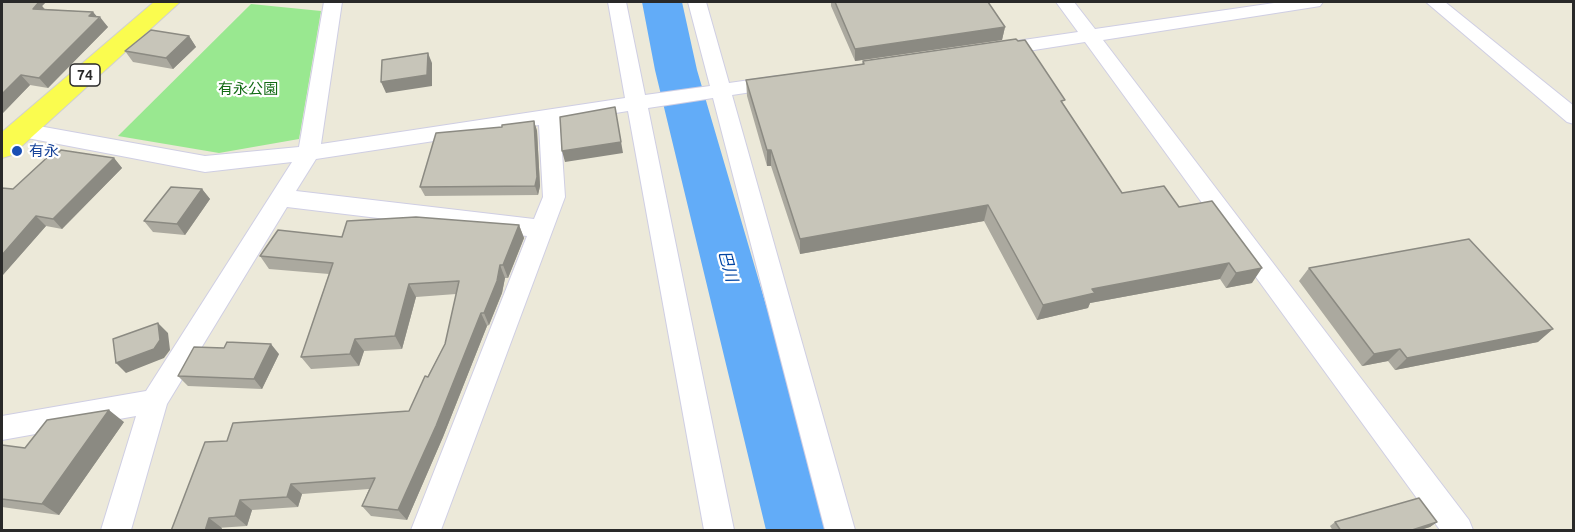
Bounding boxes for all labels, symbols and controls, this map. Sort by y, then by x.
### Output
road number: 74 [70,64,100,86]
park label: 有永公園 [218,80,278,98]
place label: 有永 [29,142,59,160]
marker: 有永 [10,144,24,158]
water label: 巴川 [715,248,741,284]

